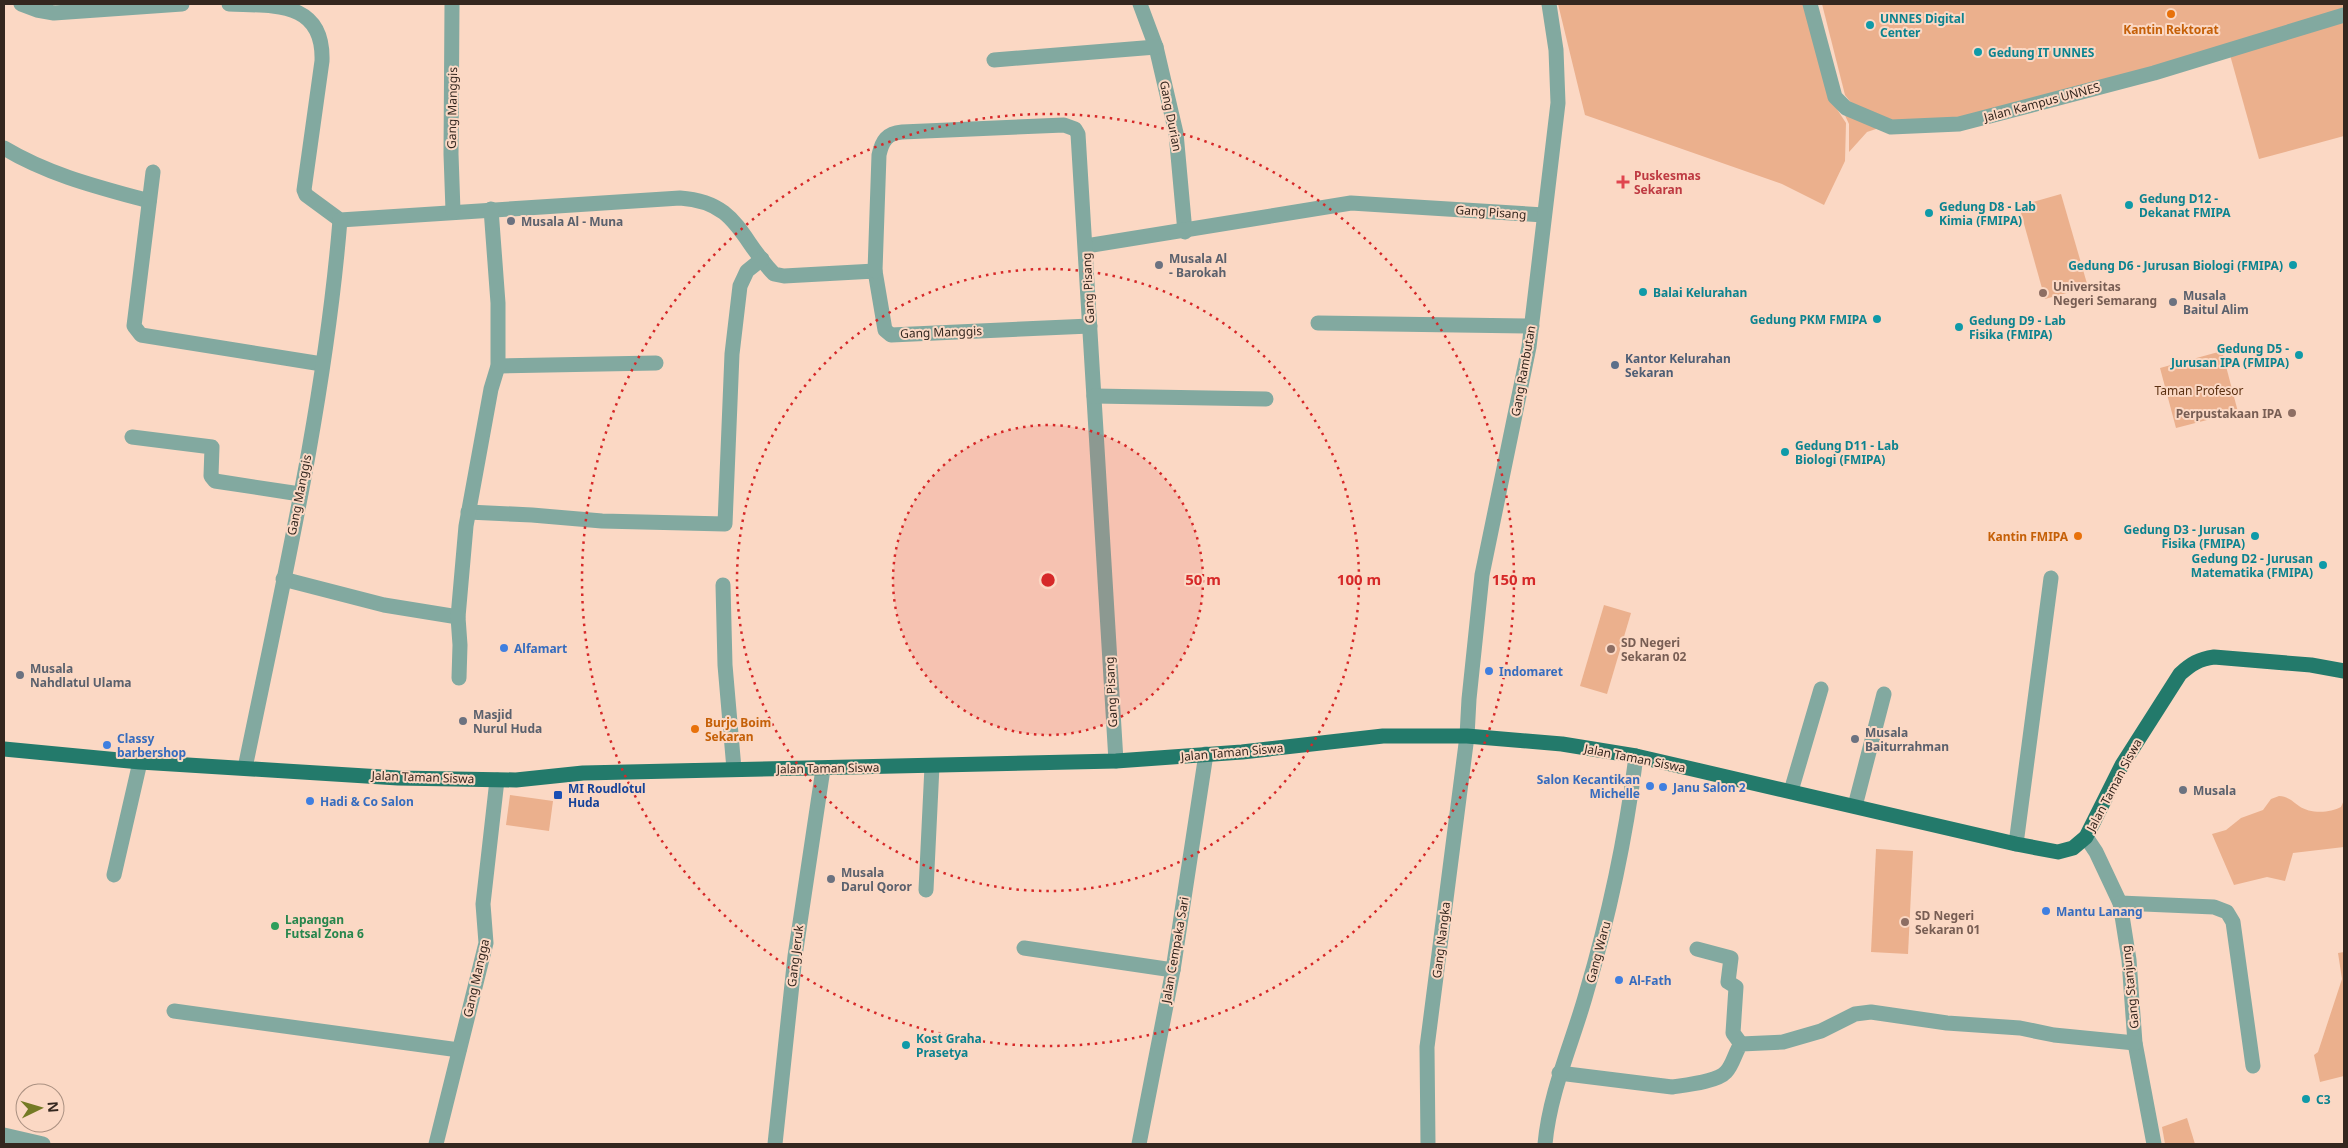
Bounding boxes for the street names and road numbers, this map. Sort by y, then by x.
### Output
street label: Gang Manggis [443,67,461,149]
street label: Jalan Kampus UNNES [1981,78,2102,126]
street label: Gang Durian [1156,79,1186,153]
street label: Gang Pisang [1455,201,1527,223]
street label: Gang Pisang [1078,252,1098,324]
street label: Gang Manggis [900,322,983,342]
street label: Gang Rambutan [1507,324,1539,418]
street label: Gang Manggis [283,453,315,537]
street label: Gang Pisang [1101,656,1121,728]
street label: Jalan Taman Siswa [2082,736,2146,835]
street label: Jalan Taman Siswa [1179,739,1284,765]
street label: Jalan Taman Siswa [1582,740,1687,776]
street label: Jalan Taman Siswa [775,759,880,777]
street label: Jalan Taman Siswa [370,767,475,787]
street label: Jalan Cempaka Sari [1157,895,1193,1005]
street label: Gang Nangka [1428,901,1454,979]
street label: Gang Waru [1582,919,1614,985]
street label: Gang Jeruk [783,924,807,988]
street label: Gang Mangga [459,937,493,1019]
street label: Gang Stanjung [2117,944,2143,1030]

